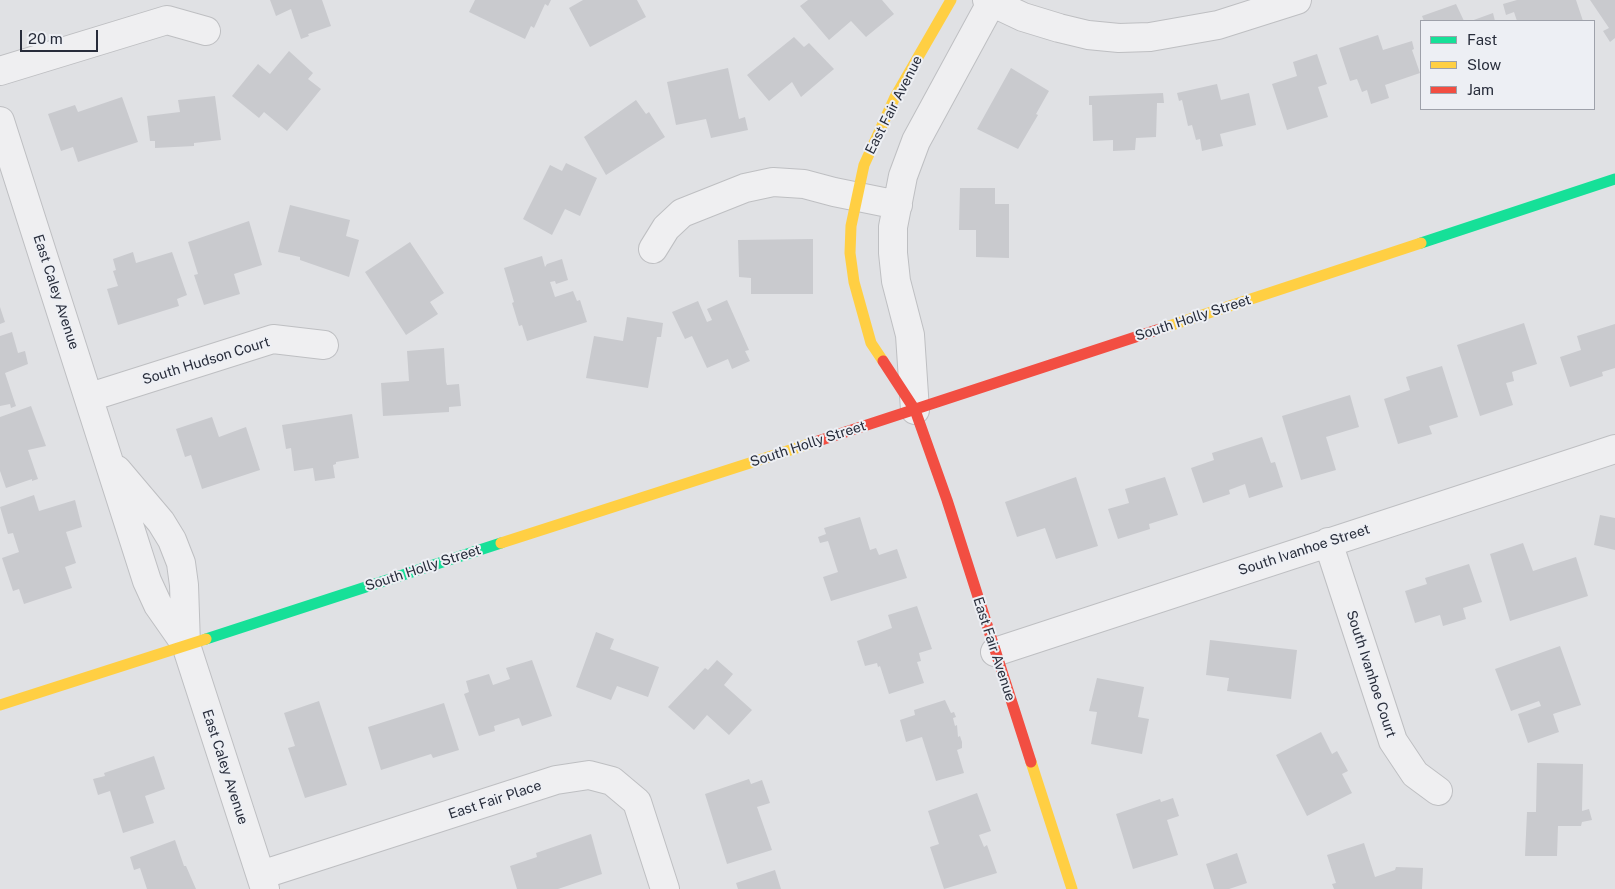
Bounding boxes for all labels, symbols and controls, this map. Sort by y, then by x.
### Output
scale bar [22,20,100,52]
legend [1420,20,1595,110]
text: 20 m [28,30,63,47]
text: Fast [1467,31,1497,48]
street label: East Fair Avenue [862,53,926,157]
text: Slow [1467,56,1501,73]
text: Jam [1467,81,1494,98]
street label: East Caley Avenue [29,232,83,352]
street label: South Holly Street [1133,291,1253,345]
street label: South Hudson Court [140,334,272,388]
street label: South Holly Street [748,417,868,471]
street label: South Ivanhoe Street [1236,521,1372,579]
street label: South Holly Street [363,541,483,595]
street label: East Fair Avenue [969,595,1019,703]
street label: South Ivanhoe Court [1342,608,1400,740]
street label: East Caley Avenue [198,707,252,827]
street label: East Fair Place [446,777,544,823]

